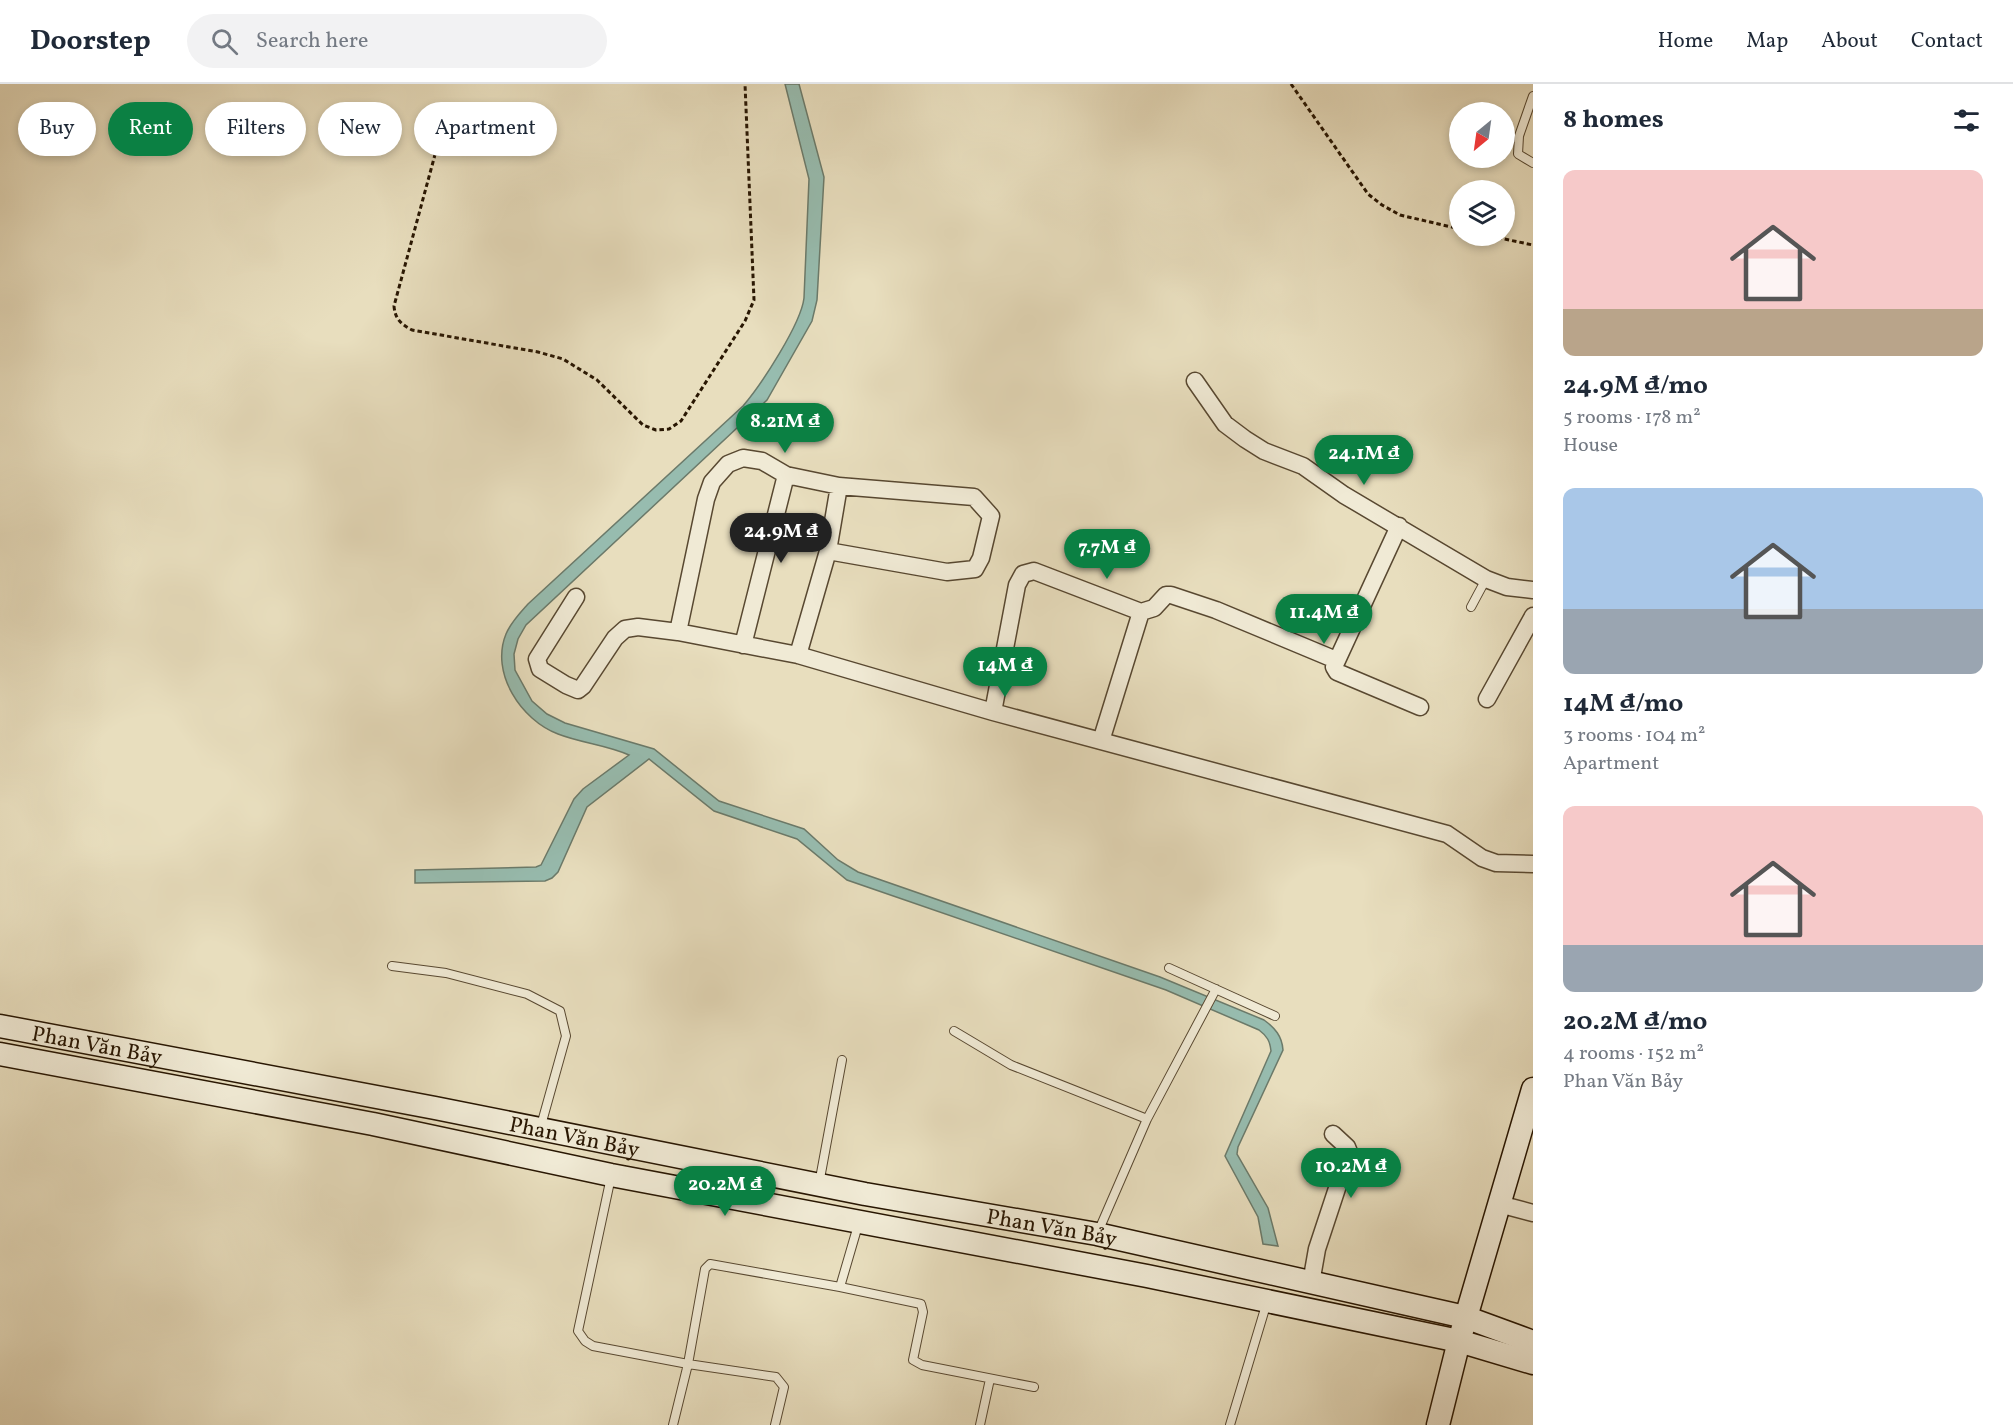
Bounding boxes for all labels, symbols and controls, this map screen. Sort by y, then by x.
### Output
search box [187,14,607,68]
text: Doorstep [30,22,151,61]
icon: search [208,25,241,58]
text: Search here [256,26,369,57]
text: Home [1658,27,1713,56]
text: Map [1746,27,1788,56]
text: About [1821,27,1878,56]
text: Contact [1911,27,1983,56]
chip: Buy [18,102,96,156]
chip: Rent [108,102,193,156]
chip: Filters [205,102,306,156]
chip: New [318,102,402,156]
chip: Apartment [414,102,557,156]
north arrow [1449,102,1515,168]
map controls [1449,102,1515,246]
text: 8 homes [1563,102,1664,138]
icon: filters [1950,104,1983,137]
button: layers [1449,180,1515,246]
icon: home [1719,209,1827,317]
text: 24.9M ₫/mo [1563,368,1708,404]
pin: 8.21M ₫ [730,403,840,454]
text: 5 rooms · 178 m² [1563,404,1701,432]
text: 8.21M ₫ [750,408,820,436]
text: House [1563,432,1618,460]
pin: 24.1M ₫ [1309,435,1419,486]
text: 24.1M ₫ [1328,440,1400,468]
pin: 24.9M ₫ [726,513,836,564]
text: 24.9M ₫ [744,518,818,546]
icon: home [1719,527,1827,635]
pin: 7.7M ₫ [1058,529,1156,580]
text: 7.7M ₫ [1078,534,1136,562]
pin: 11.4M ₫ [1269,594,1379,645]
text: 11.4M ₫ [1289,599,1359,627]
pin: 14M ₫ [963,647,1047,698]
text: 14M ₫ [977,652,1033,680]
text: 14M ₫/mo [1563,686,1683,722]
text: 3 rooms · 104 m² [1563,722,1705,750]
text: Apartment [1563,750,1659,778]
icon: home [1719,845,1827,953]
text: 20.2M ₫/mo [1563,1004,1708,1040]
street label: Phan Văn Bảy [29,1019,165,1074]
text: 4 rooms · 152 m² [1563,1040,1704,1068]
text: Phan Văn Bảy [1563,1068,1683,1096]
street label: Phan Văn Bảy [506,1110,642,1167]
pin: 10.2M ₫ [1296,1148,1406,1199]
text: 10.2M ₫ [1315,1153,1387,1181]
pin: 20.2M ₫ [670,1166,780,1217]
text: 20.2M ₫ [688,1171,762,1199]
street label: Phan Văn Bảy [984,1202,1120,1256]

